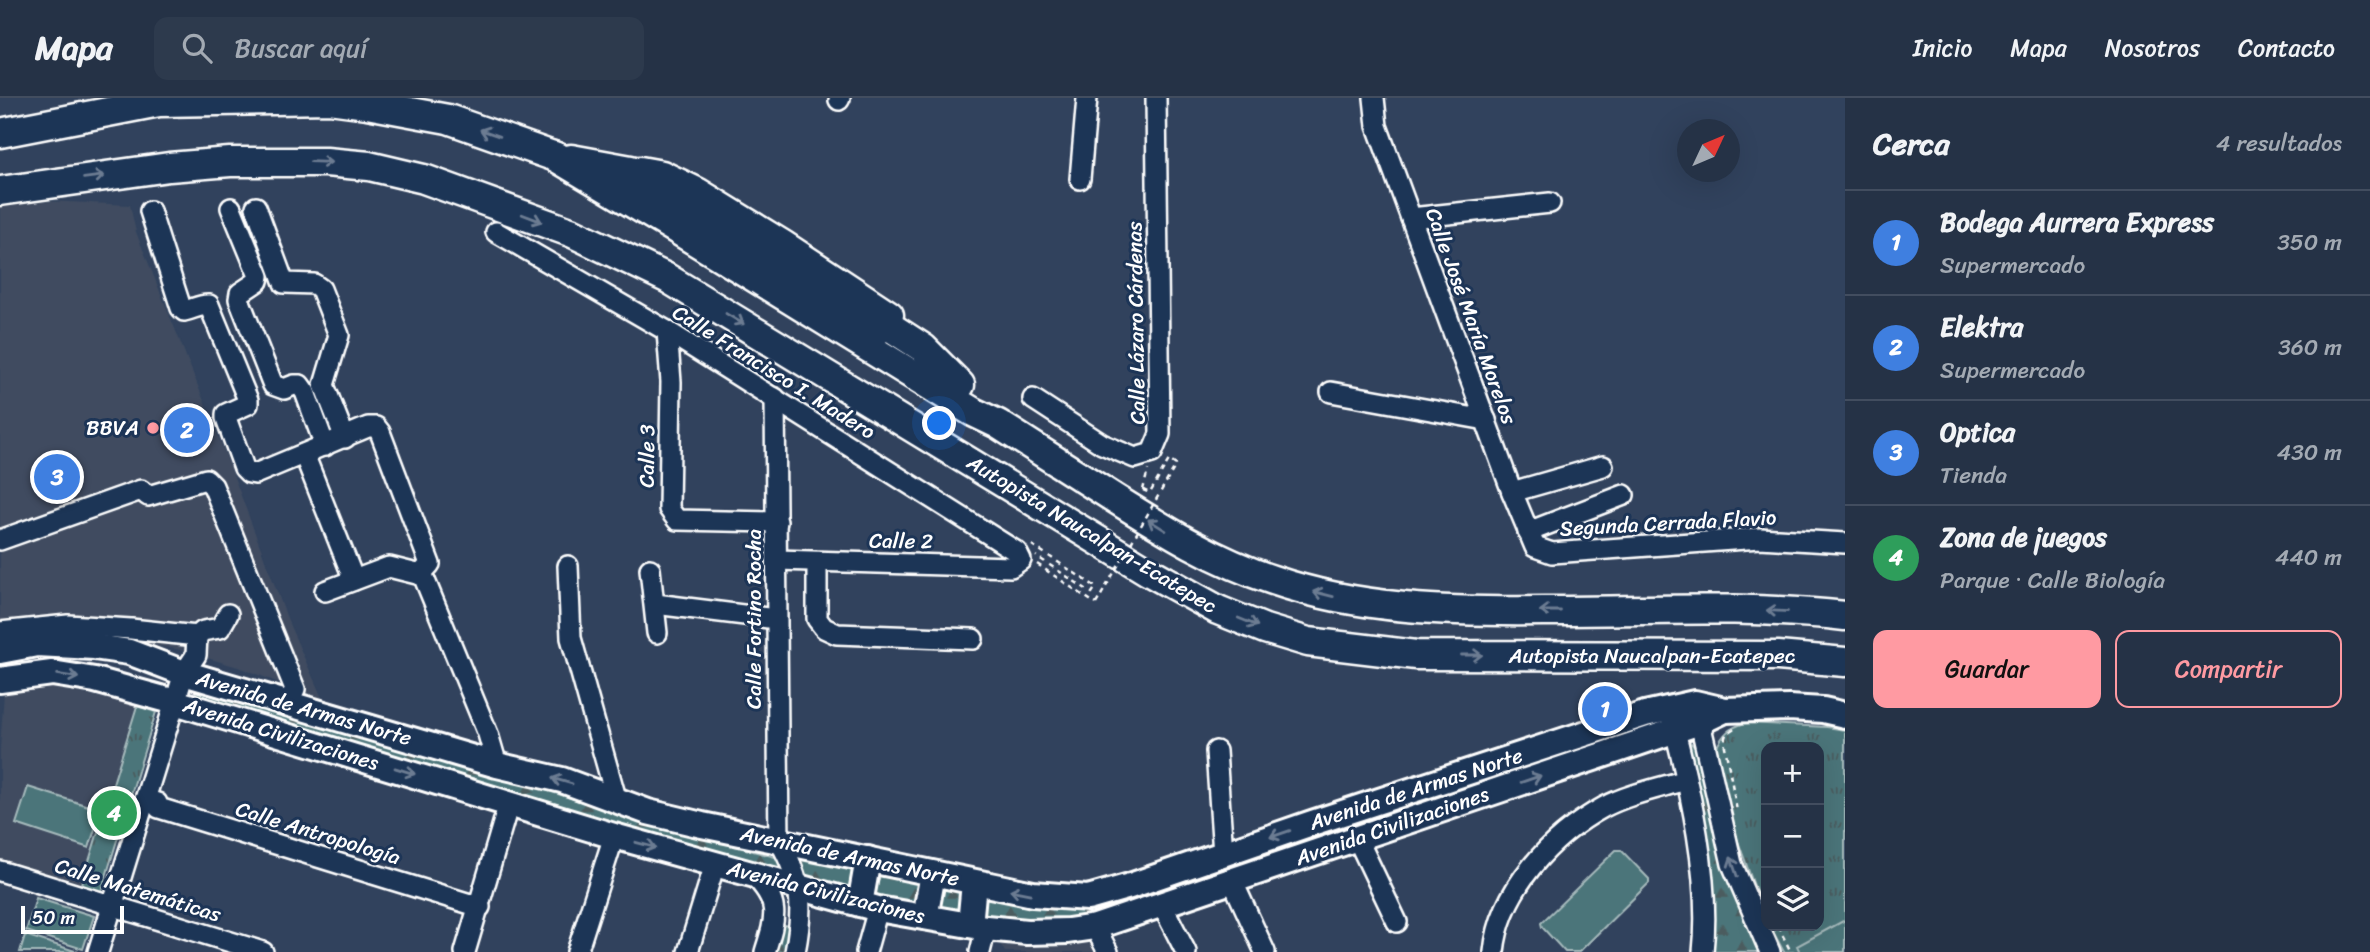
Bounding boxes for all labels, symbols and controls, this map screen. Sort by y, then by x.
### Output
search box [154,17,644,80]
text: Mapa [35,19,112,77]
text: Buscar aquí [234,25,367,71]
text: Inicio [1913,27,1972,69]
text: Mapa [2010,27,2067,69]
text: Nosotros [2105,27,2200,69]
text: Contacto [2238,27,2335,69]
icon: search [178,29,216,67]
text: Cerca [1873,117,1949,171]
north arrow [1677,119,1740,182]
text: 4 resultados [2216,123,2342,164]
one-way arrow [480,126,502,138]
one-way arrow [309,155,332,169]
one-way arrow [82,170,105,183]
text: Bodega Aurrera Express [1940,199,2214,245]
street label: Calle José María Morelos [1414,202,1528,430]
one-way arrow [521,212,543,225]
street label: Calle Lázaro Cárdenas [1115,221,1157,425]
text: 1 [1891,222,1901,263]
text: 350 m [2277,222,2342,263]
text: Supermercado [1940,245,2085,286]
street label: Calle Francisco I. Madero [665,294,884,450]
text: Elektra [1940,304,2023,350]
one-way arrow [725,313,745,327]
text: 2 [1889,327,1903,368]
text: 360 m [2278,327,2342,368]
text: Supermercado [1940,350,2085,391]
pin: 2 [164,404,210,456]
your location [922,406,956,440]
place label: BBVA [86,409,139,447]
text: Optica [1940,409,2015,455]
marker: BBVA [145,420,161,436]
street label: Calle 3 [627,424,667,488]
text: 3 [1890,432,1902,473]
text: 430 m [2277,432,2342,473]
street label: Autopista Naucalpan-Ecatepec [959,443,1225,624]
pin: 3 [34,451,80,503]
text: Tienda [1940,455,2007,496]
street label: Segunda Cerrada Flavio [1559,498,1777,548]
text: Zona de juegos [1940,514,2107,560]
one-way arrow [1148,517,1168,531]
street label: Calle 2 [869,521,933,561]
street label: Calle Fortino Rocha [735,529,773,709]
text: 4 [1889,537,1903,578]
text: 440 m [2275,537,2342,578]
text: Parque · Calle Biología [1940,560,2165,601]
one-way arrow [1312,587,1335,600]
one-way arrow [1538,604,1561,618]
one-way arrow [1766,604,1789,617]
one-way arrow [1237,617,1258,630]
button: Guardar [1873,630,2101,708]
button: Compartir [2115,630,2342,708]
street label: Autopista Naucalpan-Ecatepec [1508,637,1796,675]
one-way arrow [1460,648,1483,662]
street label: Avenida de Armas Norte [191,659,417,757]
one-way arrow [56,670,79,683]
pin: 1 [1582,683,1628,735]
street label: Avenida Civilizaciones [178,686,384,782]
street label: Avenida de Armas Norte [1303,736,1528,842]
map controls [1761,742,1824,931]
button: + [1761,742,1824,805]
one-way arrow [393,766,415,779]
one-way arrow [1520,772,1542,785]
one-way arrow [551,773,573,786]
street label: Avenida Civilizaciones [1289,775,1494,877]
pin: 4 [91,787,137,839]
street label: Calle Antropología [231,790,406,876]
button: − [1761,805,1824,868]
street label: Avenida de Armas Norte [736,814,963,898]
one-way arrow [1270,829,1292,841]
one-way arrow [634,839,656,852]
street label: Calle Matemáticas [50,847,226,933]
street label: Avenida Civilizaciones [722,849,929,935]
one-way arrow [1727,856,1739,878]
button: layers [1761,868,1824,931]
one-way arrow [1009,885,1032,898]
text: 50 m [32,901,75,934]
scale bar [21,903,124,935]

